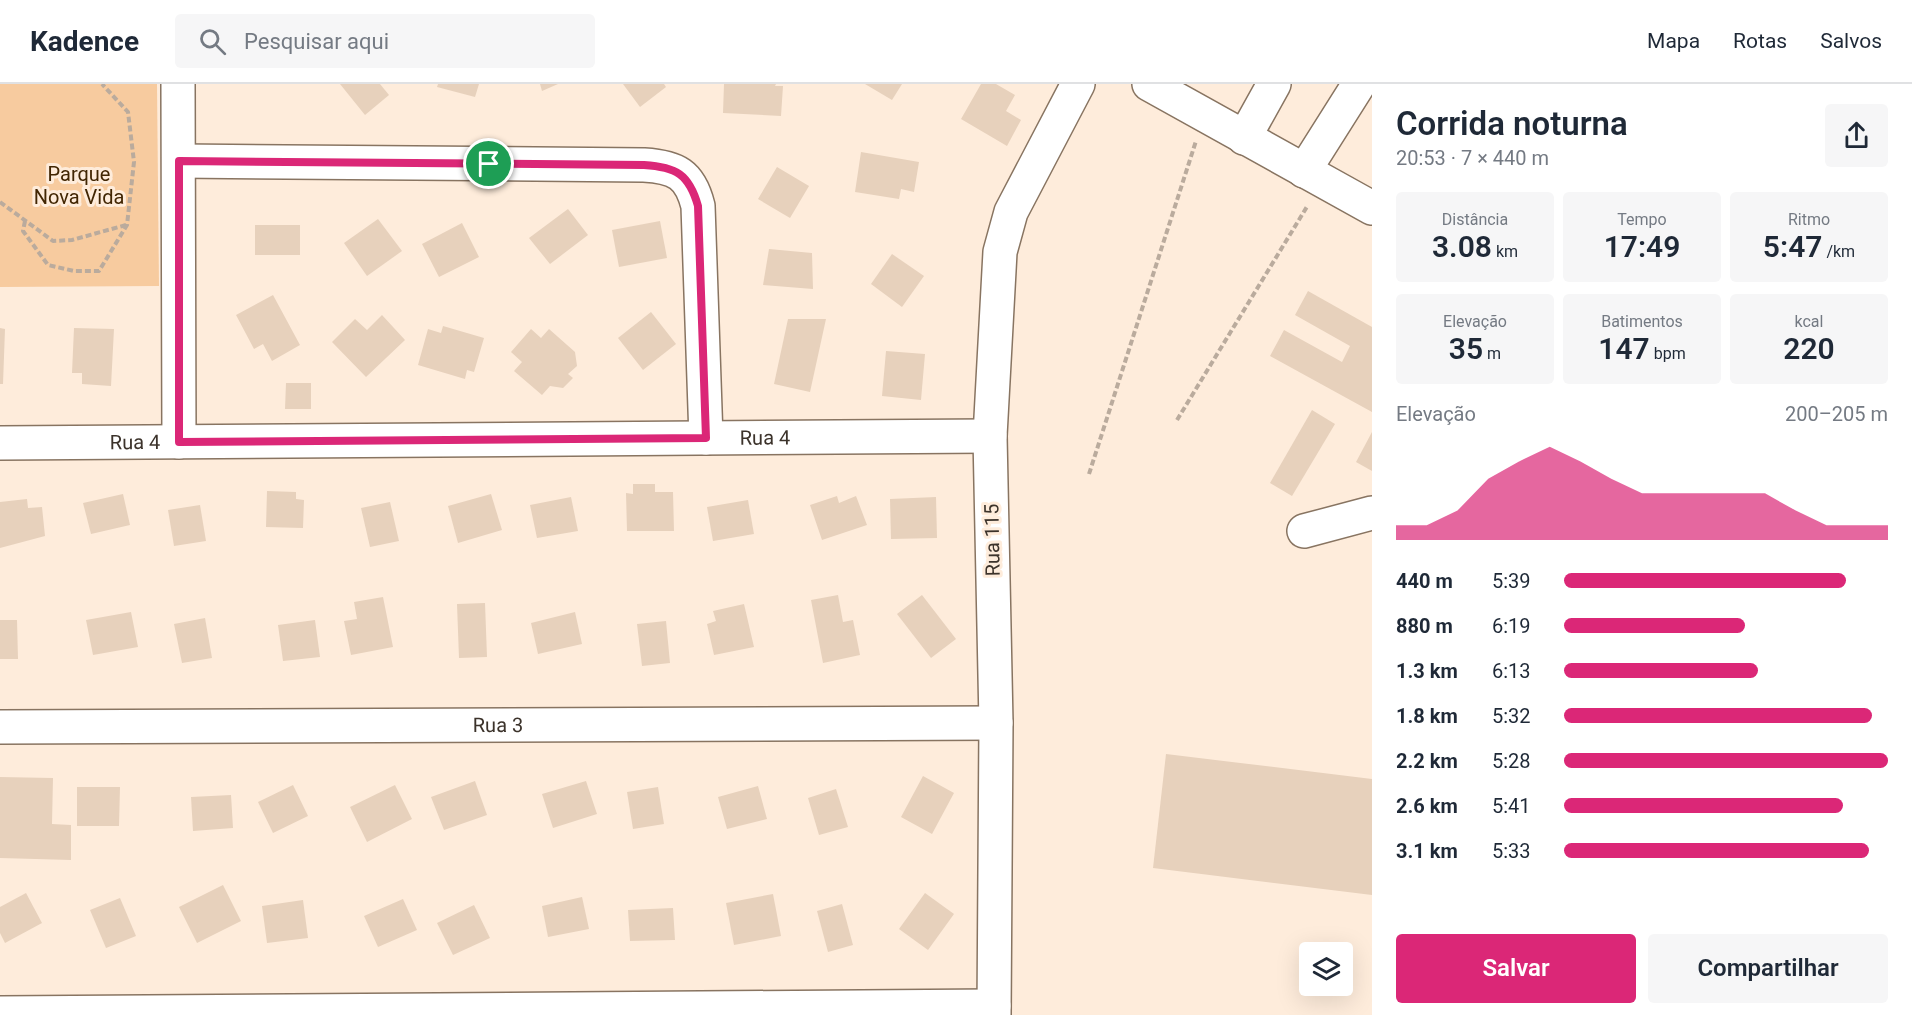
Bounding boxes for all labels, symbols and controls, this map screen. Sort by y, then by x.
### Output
search box [175,14,595,68]
text: Kadence [30,25,139,58]
icon: search [196,25,229,58]
text: Pesquisar aqui [244,29,389,54]
text: Mapa [1647,29,1700,53]
text: Rotas [1733,29,1787,53]
text: Salvos [1820,29,1882,53]
text: Corrida noturna [1396,104,1628,143]
button: share [1825,104,1888,167]
pin [463,138,514,189]
text: 20:53 · 7 × 440 m [1396,146,1549,170]
icon: arrive [472,147,505,180]
park label: Parque Nova Vida [34,162,124,209]
text: Distância [1442,210,1508,229]
text: Tempo [1617,210,1667,229]
text: Ritmo [1788,210,1830,229]
text: 3.08 [1432,229,1492,264]
text: 17:49 [1604,229,1680,264]
text: 5:47 [1763,229,1822,264]
text: km [1492,242,1518,261]
text: /km [1822,242,1855,261]
text: Elevação [1443,312,1507,331]
text: Batimentos [1601,312,1683,331]
text: kcal [1795,312,1823,331]
text: 35 [1449,331,1483,366]
text: 147 [1598,331,1650,366]
text: 220 [1783,331,1835,366]
text: m [1483,344,1501,363]
text: bpm [1650,344,1686,363]
text: Elevação [1396,402,1476,426]
text: 200–205 m [1785,402,1888,426]
street label: Rua 4 [740,425,790,450]
street label: Rua 4 [110,430,160,454]
street label: Rua 115 [979,503,1005,577]
text: 440 m [1396,569,1453,593]
text: 5:39 [1492,569,1531,593]
text: 880 m [1396,614,1453,638]
text: 6:19 [1492,614,1531,638]
text: 1.3 km [1396,659,1458,683]
text: 6:13 [1492,659,1531,683]
text: 1.8 km [1396,704,1458,728]
text: 5:32 [1492,704,1531,728]
street label: Rua 3 [473,713,523,737]
text: 2.2 km [1396,749,1458,773]
text: 5:28 [1492,749,1531,773]
text: 2.6 km [1396,794,1458,818]
text: 5:41 [1492,794,1531,818]
text: 3.1 km [1396,839,1458,863]
text: 5:33 [1492,839,1531,863]
button: Salvar [1396,934,1636,1003]
button: Compartilhar [1648,934,1888,1003]
map controls [1299,942,1353,996]
button: layers [1299,942,1353,996]

